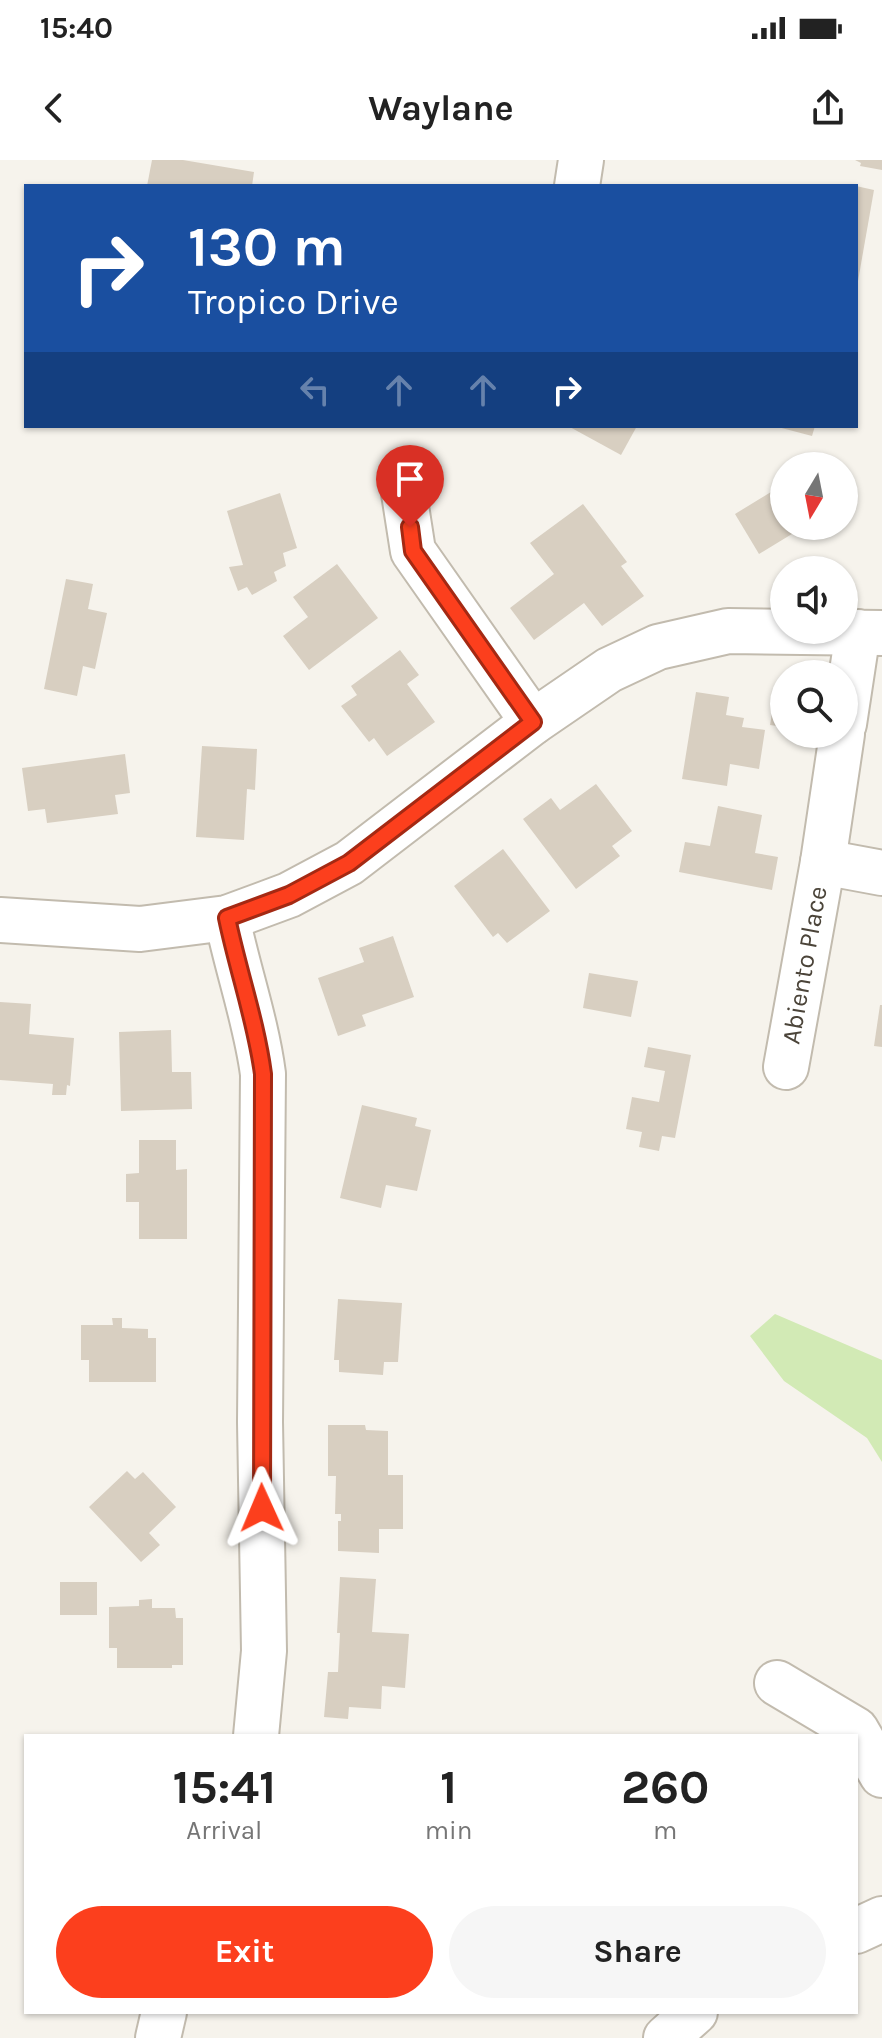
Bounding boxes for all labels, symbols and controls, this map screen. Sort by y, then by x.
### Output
text: 15:40 [40,10,113,46]
icon: back [32,86,76,130]
icon: share [806,86,850,130]
text: Waylane [368,87,514,129]
text: 130 m [188,214,346,279]
icon: right [56,216,160,320]
text: Tropico Drive [188,281,399,323]
icon: left [293,368,337,412]
icon: ahead [377,368,421,412]
icon: ahead [461,368,505,412]
icon: right [545,368,589,412]
pin [376,445,444,527]
north arrow [770,452,858,540]
map controls [770,452,858,748]
icon: arrive [388,457,432,501]
button: sound [770,556,858,644]
button: search [770,660,858,748]
street label: Abiento Place [775,884,834,1047]
position arrow [220,1466,304,1550]
text: 15:41 [173,1759,276,1815]
text: 1 [440,1759,457,1815]
text: 260 [621,1759,709,1815]
text: Arrival [186,1815,262,1846]
text: min [425,1815,472,1846]
text: m [653,1815,677,1846]
button: Exit [56,1906,433,1998]
button: Share [449,1906,826,1998]

